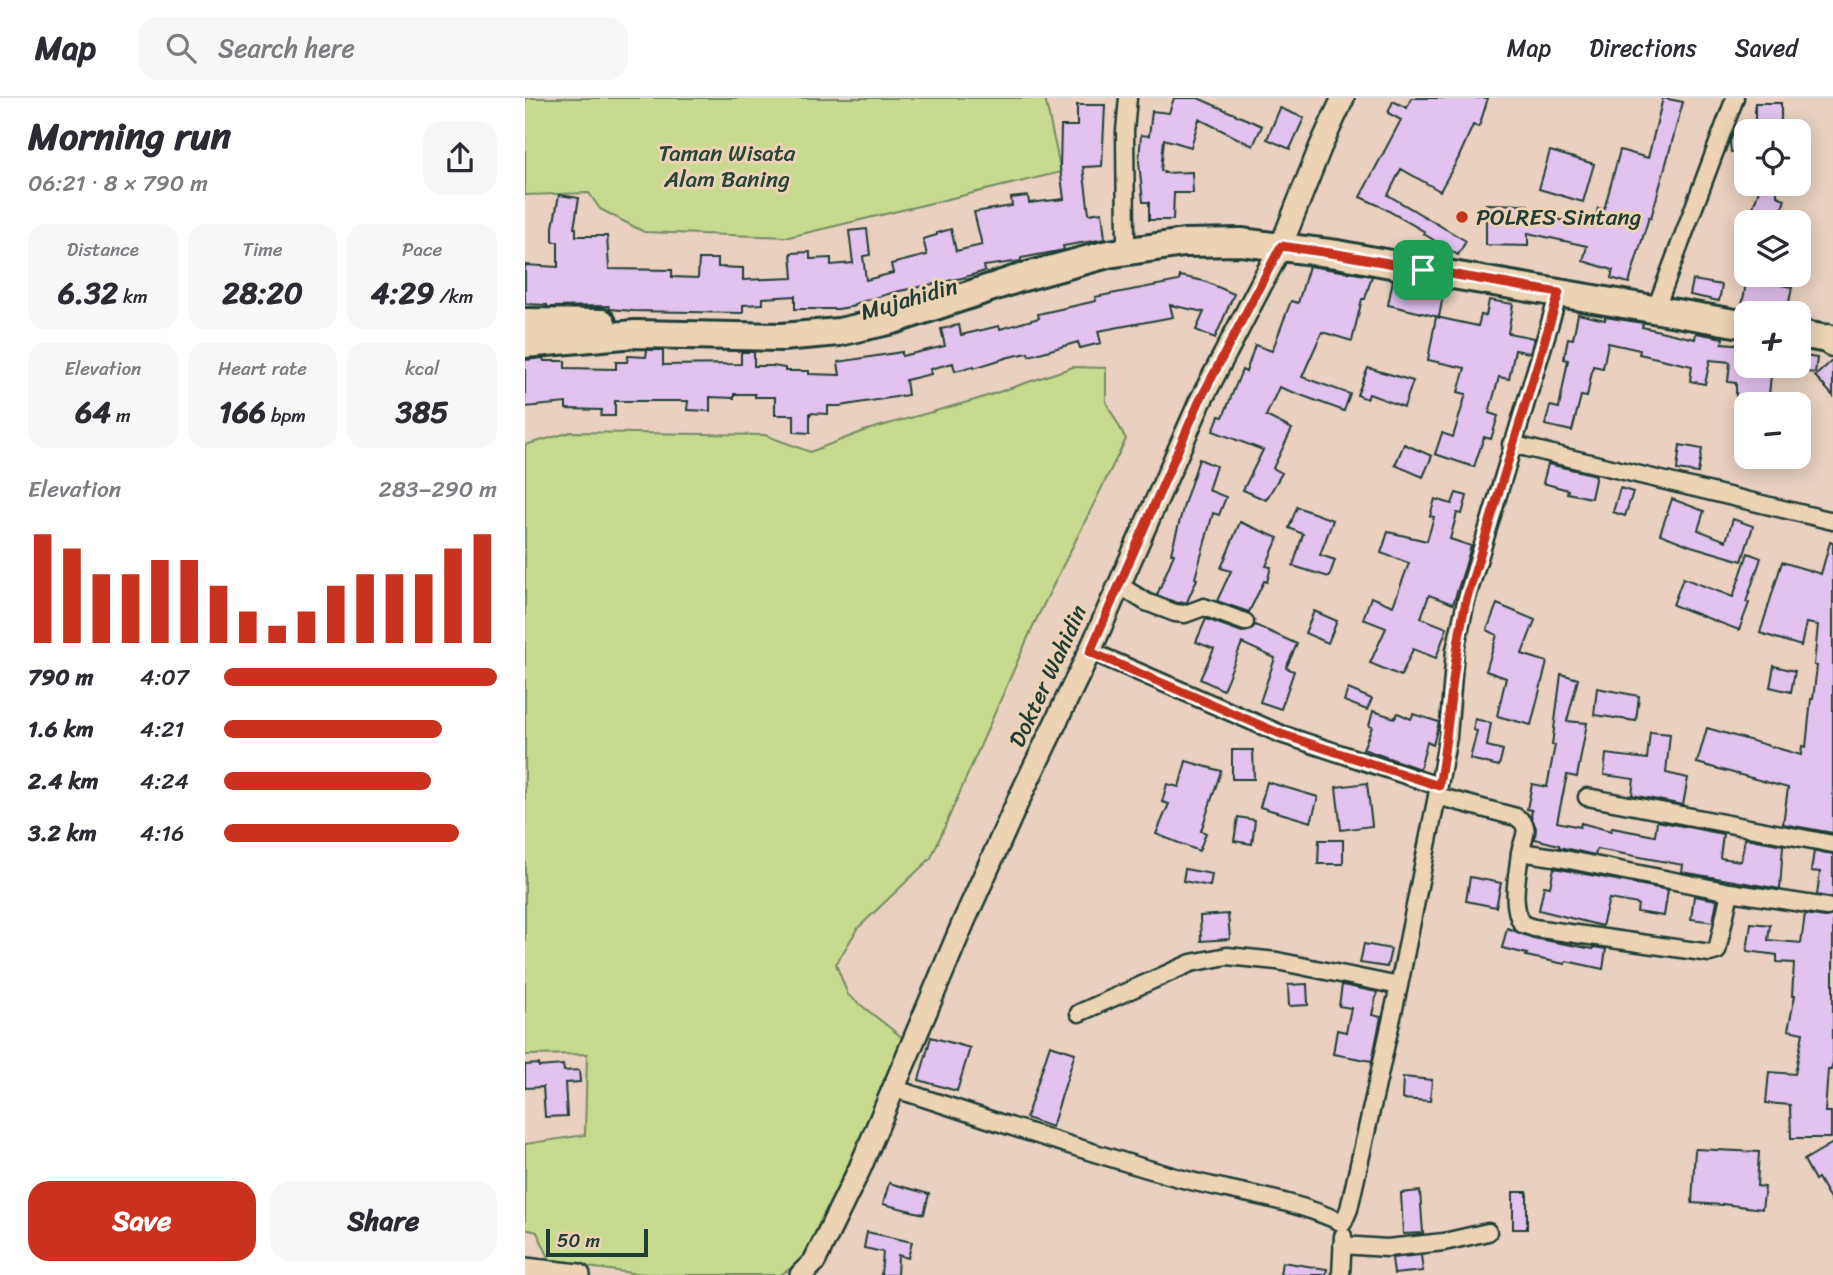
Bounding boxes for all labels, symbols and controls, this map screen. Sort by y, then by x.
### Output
search box [138,17,628,80]
text: Map [35,19,96,77]
text: Search here [218,25,355,71]
text: Map [1507,27,1551,69]
text: Directions [1589,27,1697,69]
text: Saved [1735,27,1798,69]
icon: search [162,29,200,67]
text: Morning run [28,103,231,170]
map controls [1734,119,1811,469]
button: locate [1734,119,1811,196]
button: share [423,121,497,195]
park label: Taman Wisata Alam Baning [659,133,796,200]
text: 06:21 · 8 × 790 m [28,163,208,204]
place label: POLRES Sintang [1476,197,1642,238]
marker: POLRES Sintang [1454,209,1470,225]
button: layers [1734,210,1811,287]
text: Distance [67,233,139,266]
text: Time [242,233,283,266]
text: Pace [402,233,442,266]
pin [1393,240,1453,300]
icon: arrive [1404,251,1442,289]
text: 6.32 [58,266,118,320]
text: 28:20 [222,266,303,320]
text: 4:29 [371,266,434,320]
street label: Mujahidin [856,266,962,332]
text: km [118,280,148,313]
text: /km [434,280,473,313]
button: + [1734,301,1811,378]
text: Elevation [64,352,141,385]
text: Heart rate [218,352,307,385]
text: kcal [405,352,439,385]
text: 64 [75,385,111,439]
text: 166 [219,385,266,439]
text: 385 [396,385,449,439]
button: − [1734,392,1811,469]
text: m [111,399,131,432]
text: bpm [266,399,306,432]
text: Elevation [28,469,121,510]
text: 283–290 m [379,469,497,510]
street label: Dokter Wahidin [997,597,1099,754]
text: 790 m [28,657,93,698]
text: 4:07 [140,657,189,698]
text: 1.6 km [28,709,94,750]
text: 4:21 [140,709,184,750]
text: 2.4 km [28,761,98,802]
text: 4:24 [140,761,189,802]
text: 3.2 km [28,813,97,854]
text: 4:16 [140,813,184,854]
button: Save [28,1181,256,1261]
button: Share [270,1181,497,1261]
text: 50 m [557,1224,600,1257]
scale bar [546,1226,647,1258]

